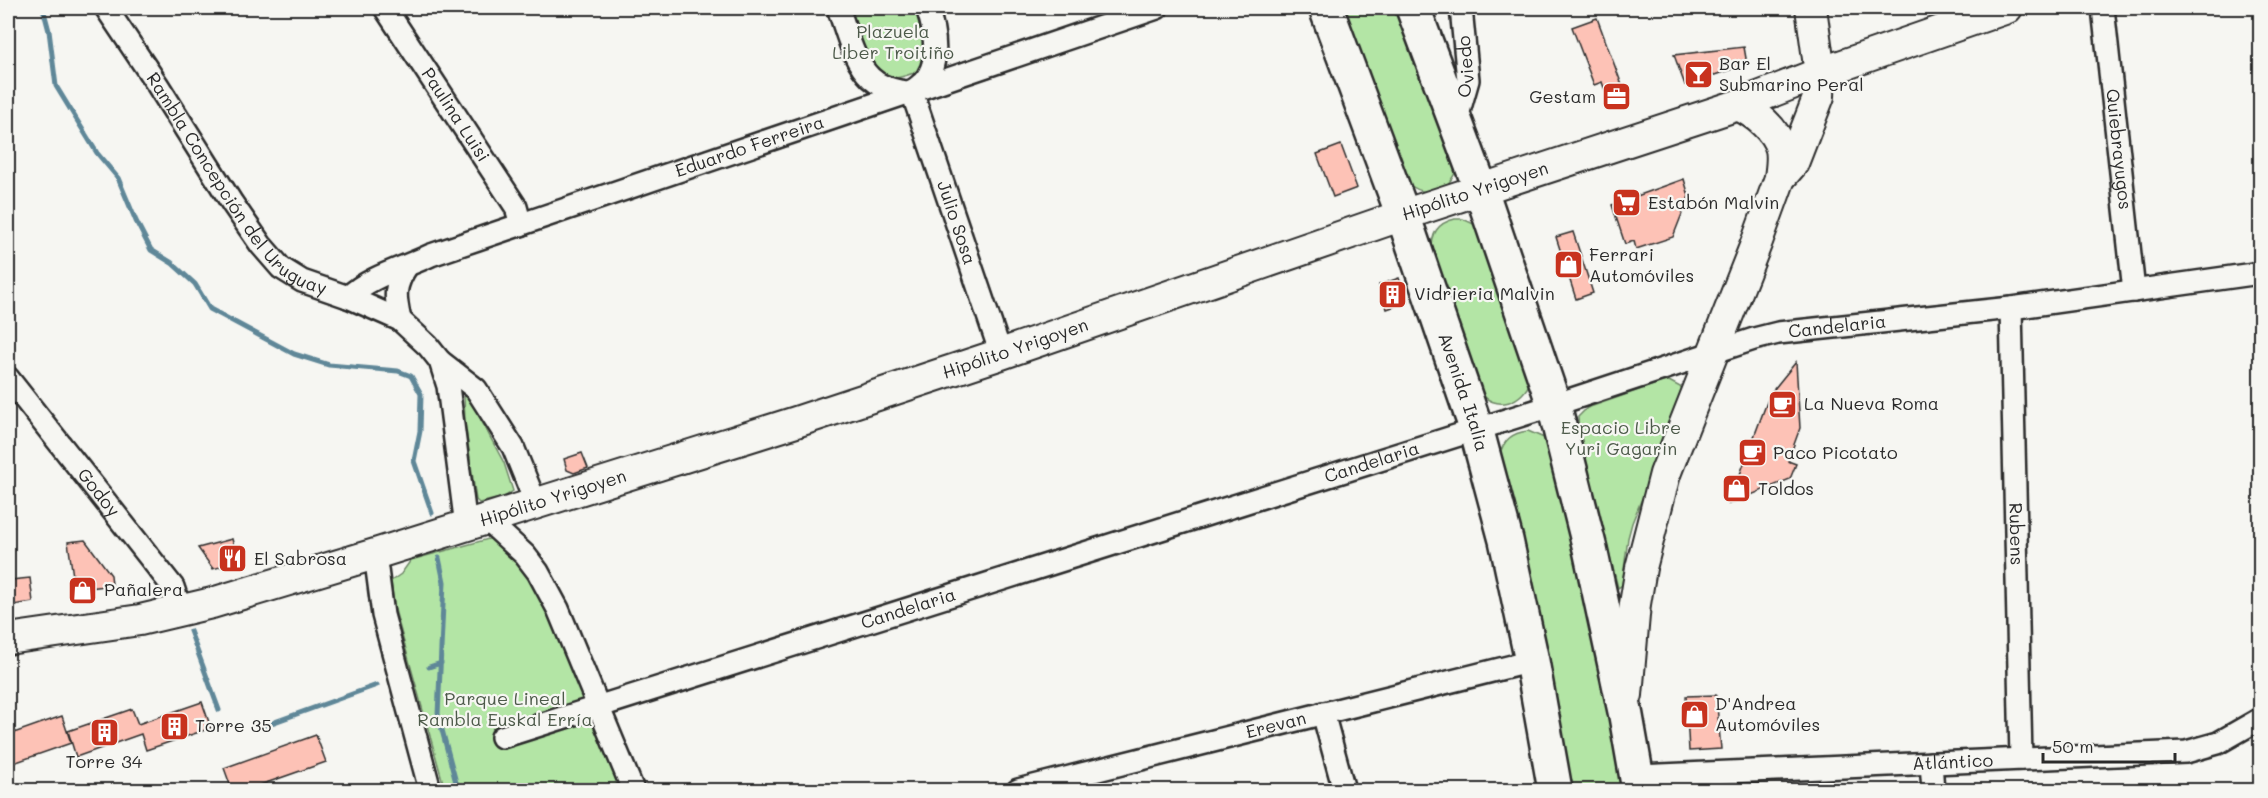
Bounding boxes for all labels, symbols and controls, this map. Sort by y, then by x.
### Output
park label: Plazuela Liber Troitiño [832,19,954,64]
street label: Oviedo [1451,34,1479,100]
place label: Bar El Submarino Peral [1719,51,1864,96]
bar icon: Bar El Submarino Peral [1682,58,1714,90]
street label: Paulina Luisi [416,63,496,166]
street label: Rambla Concepción del Uruguay [142,67,330,300]
office icon: Gestam [1601,81,1633,113]
place label: Gestam [1529,84,1596,108]
street label: Quiebrayugos [2101,87,2138,211]
street label: Eduardo Ferreira [672,109,827,182]
street label: Hipólito Yrigoyen [1399,155,1551,226]
street label: Julio Sosa [932,177,983,267]
supermarket icon: Estabón Malvin [1611,187,1643,219]
place label: Estabón Malvin [1648,190,1779,214]
place label: Ferrari Automóviles [1589,242,1694,287]
shop icon: Ferrari Automóviles [1552,249,1584,281]
building icon: Vidrieria Malvin [1377,278,1409,310]
place label: Vidrieria Malvin [1414,281,1555,305]
street label: Candelaria [1787,308,1887,343]
street label: Hipólito Yrigoyen [939,312,1091,384]
street label: Avenida Italia [1433,329,1495,454]
cafe icon: La Nueva Roma [1767,388,1799,420]
place label: La Nueva Roma [1804,391,1939,415]
park label: Espacio Libre Yuri Gagarin [1561,415,1681,460]
street label: Candelaria [1321,435,1422,488]
cafe icon: Paco Picotato [1736,437,1768,469]
place label: Paco Picotato [1773,440,1898,464]
street label: Godoy [73,463,126,521]
street label: Hipólito Yrigoyen [476,463,629,532]
shop icon: Toldos [1721,473,1753,505]
place label: Toldos [1758,476,1814,500]
street label: Rubens [2004,502,2030,566]
restaurant icon: El Sabrosa [217,543,249,575]
place label: El Sabrosa [254,546,347,570]
shop icon: Pañalera [67,574,99,606]
place label: Pañalera [104,577,183,601]
street label: Candelaria [858,582,958,634]
park label: Parque Lineal Rambla Euskal Erría [417,686,593,731]
place label: D'Andrea Automóviles [1715,691,1820,736]
shop icon: D'Andrea Automóviles [1678,698,1710,730]
street label: Erevan [1243,705,1308,743]
building icon: Torre 35 [158,710,190,742]
place label: Torre 35 [195,713,272,737]
building icon: Torre 34 [88,717,120,749]
scale bar [2043,726,2175,764]
text: 50 m [2052,734,2094,758]
street label: Atlántico [1912,747,1994,775]
place label: Torre 34 [66,749,143,773]

